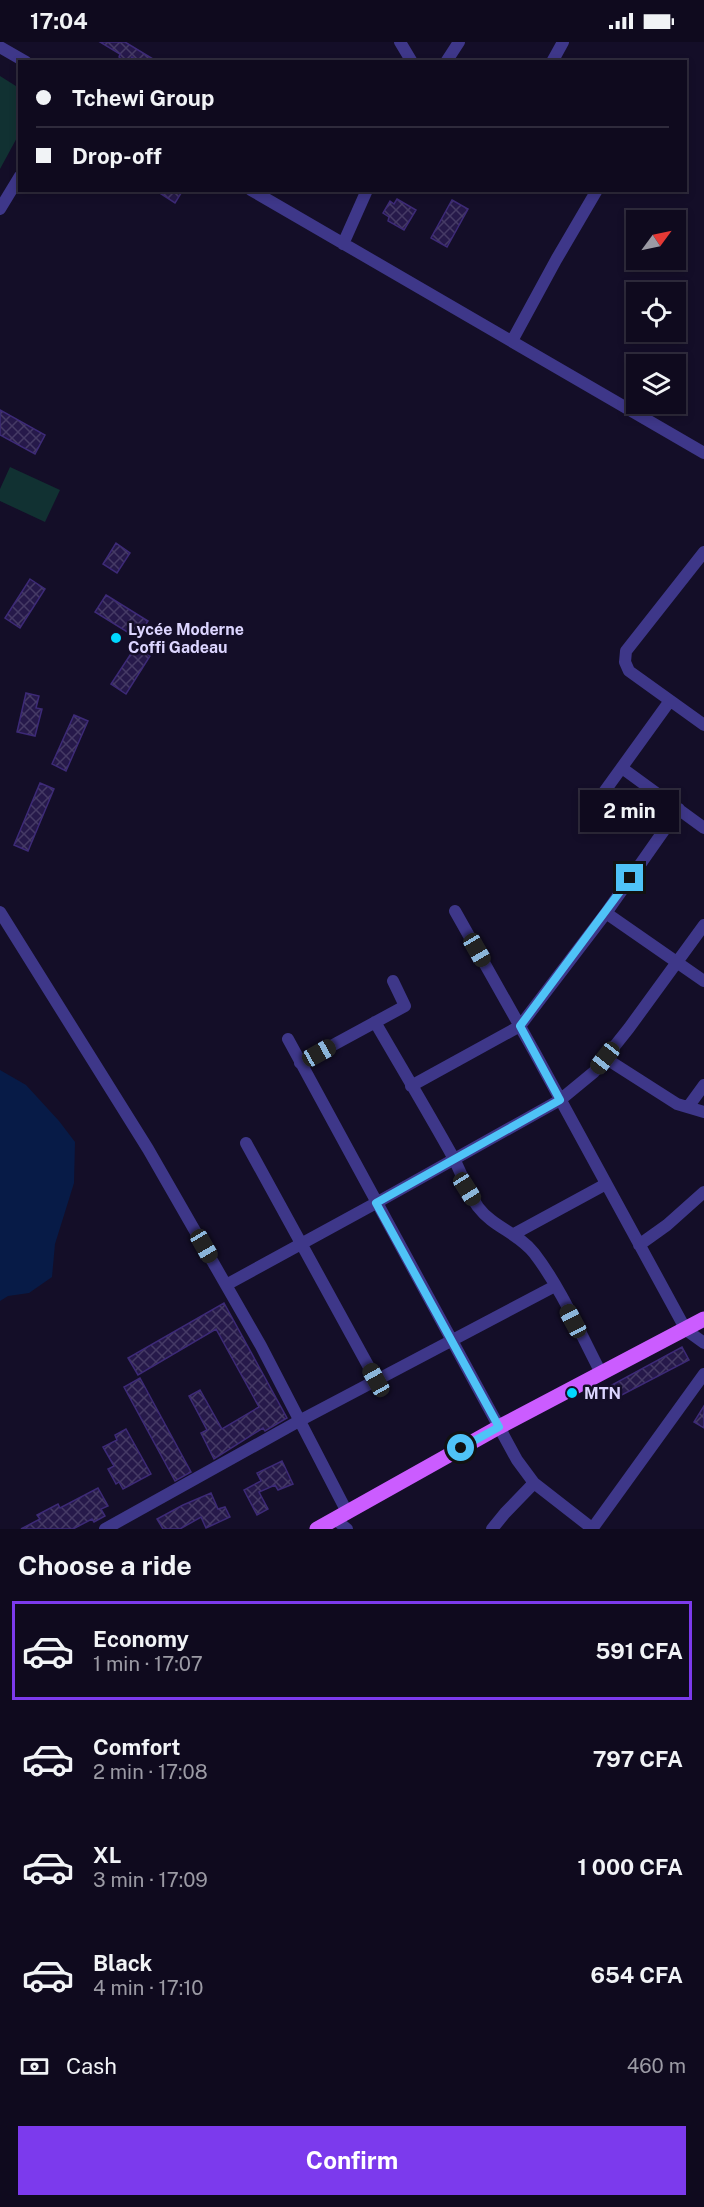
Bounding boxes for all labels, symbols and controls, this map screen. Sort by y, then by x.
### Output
text: 17:04 [30,8,88,34]
text: Tchewi Group [72,85,214,111]
text: Drop-off [72,143,162,169]
north arrow [626,210,686,270]
map controls [626,210,686,414]
button: locate [626,282,686,342]
button: layers [626,354,686,414]
place label: Lycée Moderne Coffi Gadeau [128,620,244,657]
marker: Lycée Moderne Coffi Gadeau [109,631,123,645]
callout: 2 min [580,791,680,833]
text: 2 min [603,799,656,823]
route end [616,864,643,891]
car [460,930,494,970]
car [299,1036,339,1070]
car [587,1038,623,1078]
car [450,1169,484,1209]
car [187,1226,221,1266]
car [557,1301,589,1341]
car [359,1360,393,1400]
place label: MTN [584,1384,621,1403]
marker: MTN [565,1386,579,1400]
route start [447,1434,474,1461]
text: Choose a ride [18,1549,192,1581]
icon: car [21,1624,75,1678]
text: Economy [93,1626,189,1652]
text: 591 CFA [595,1638,683,1664]
text: 1 min · 17:07 [93,1652,203,1676]
icon: car [21,1732,75,1786]
text: Comfort [93,1734,180,1760]
text: 797 CFA [593,1746,683,1772]
text: 2 min · 17:08 [93,1760,208,1784]
icon: car [21,1840,75,1894]
text: XL [93,1842,121,1868]
text: 1 000 CFA [577,1854,683,1880]
text: 3 min · 17:09 [93,1868,208,1892]
icon: car [21,1948,75,2002]
text: Black [93,1950,152,1976]
text: 654 CFA [590,1962,683,1988]
text: 4 min · 17:10 [93,1976,204,2000]
icon: cash [18,2050,51,2083]
text: Cash [66,2053,117,2079]
text: 460 m [627,2054,686,2078]
button: Confirm [18,2126,686,2195]

